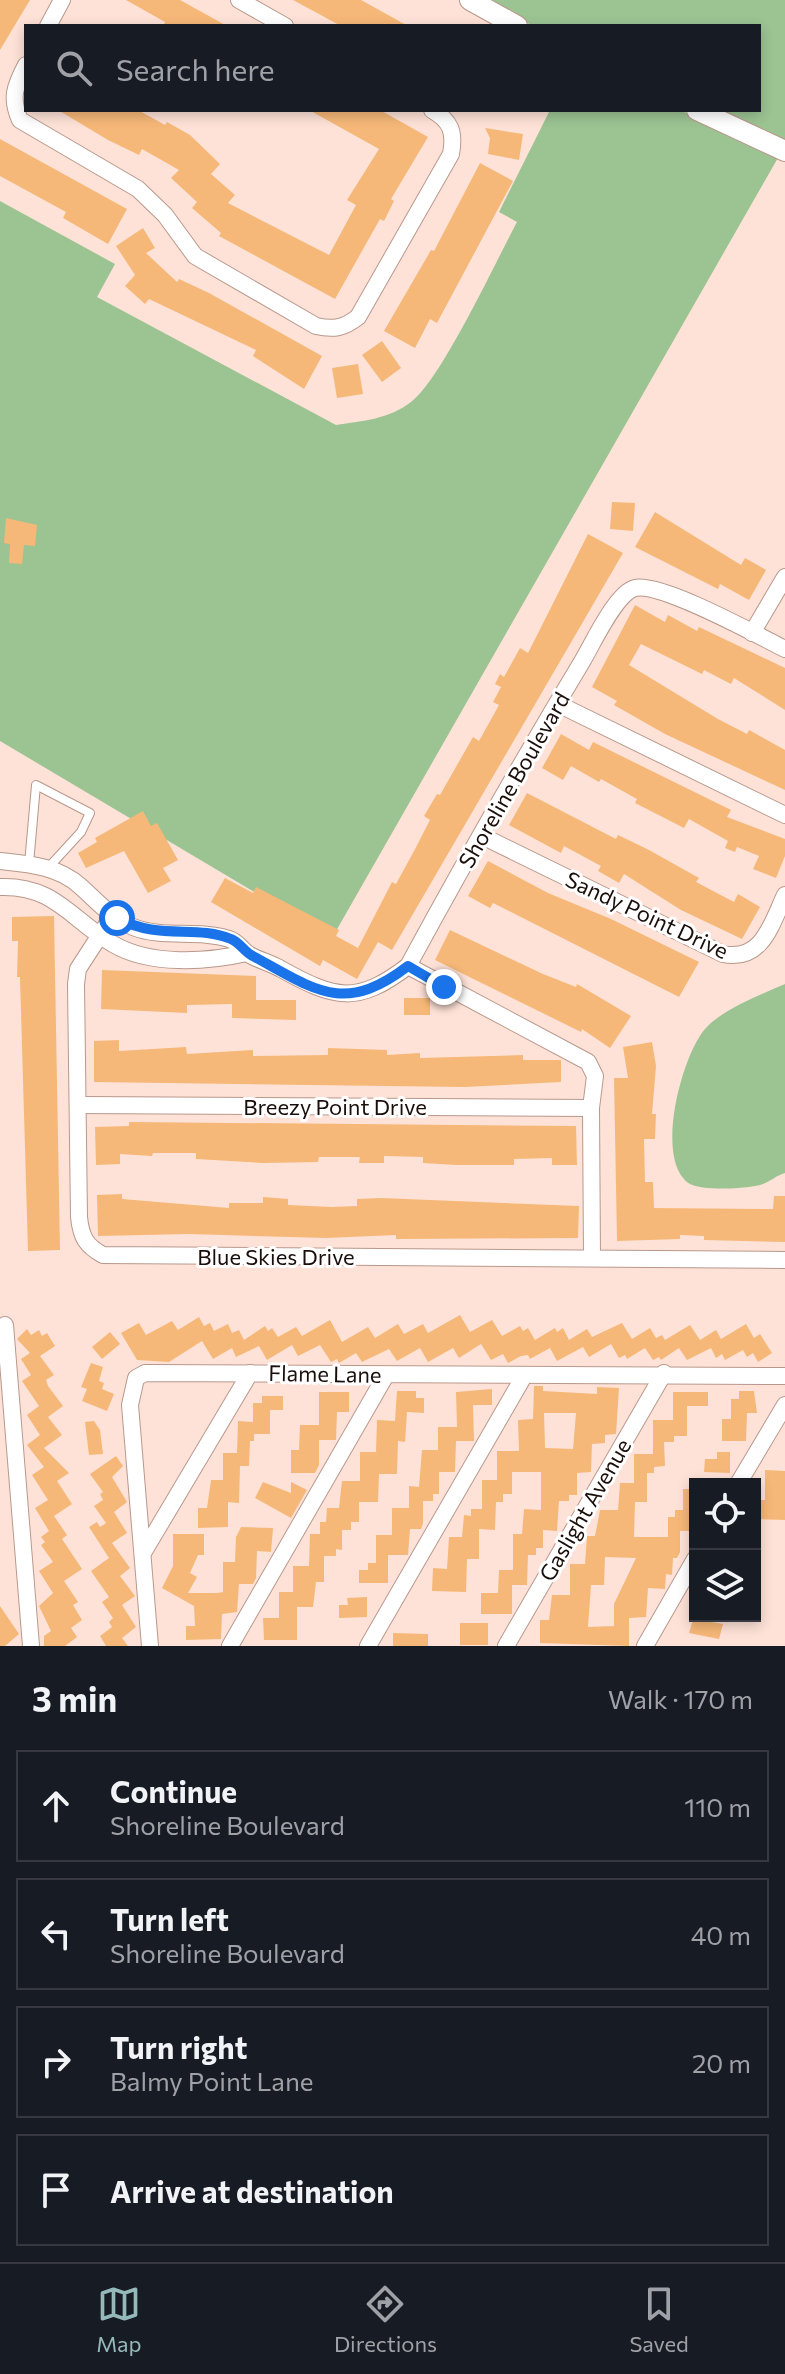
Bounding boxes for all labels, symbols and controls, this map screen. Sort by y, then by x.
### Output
search box [24,24,761,112]
icon: search [52,46,96,90]
text: Search here [116,50,275,87]
street label: Shoreline Boulevard [452,687,575,872]
street label: Sandy Point Drive [562,865,733,964]
route start [99,900,135,936]
route end [426,969,462,1005]
street label: Breezy Point Drive [243,1093,427,1120]
street label: Blue Skies Drive [197,1243,355,1270]
street label: Flame Lane [268,1359,382,1388]
street label: Gaslight Avenue [533,1434,636,1586]
map controls [689,1478,761,1622]
button: locate [689,1478,761,1550]
button: layers [689,1550,761,1622]
text: 3 min [32,1677,117,1719]
text: Walk · 170 m [608,1683,753,1714]
text: Continue [110,1772,237,1809]
icon: ahead [34,1784,78,1828]
text: 110 m [684,1791,751,1822]
text: Shoreline Boulevard [110,1809,345,1840]
text: Turn left [110,1900,229,1937]
icon: left [34,1912,78,1956]
text: 40 m [691,1919,751,1950]
text: Shoreline Boulevard [110,1937,345,1968]
text: Turn right [110,2028,247,2065]
icon: right [34,2040,78,2084]
text: 20 m [692,2047,751,2078]
text: Balmy Point Lane [110,2065,314,2096]
icon: arrive [34,2168,78,2212]
text: Arrive at destination [110,2172,394,2209]
tab: Map [96,2282,142,2357]
tab: Directions [334,2282,437,2357]
tab: Saved [629,2282,689,2357]

